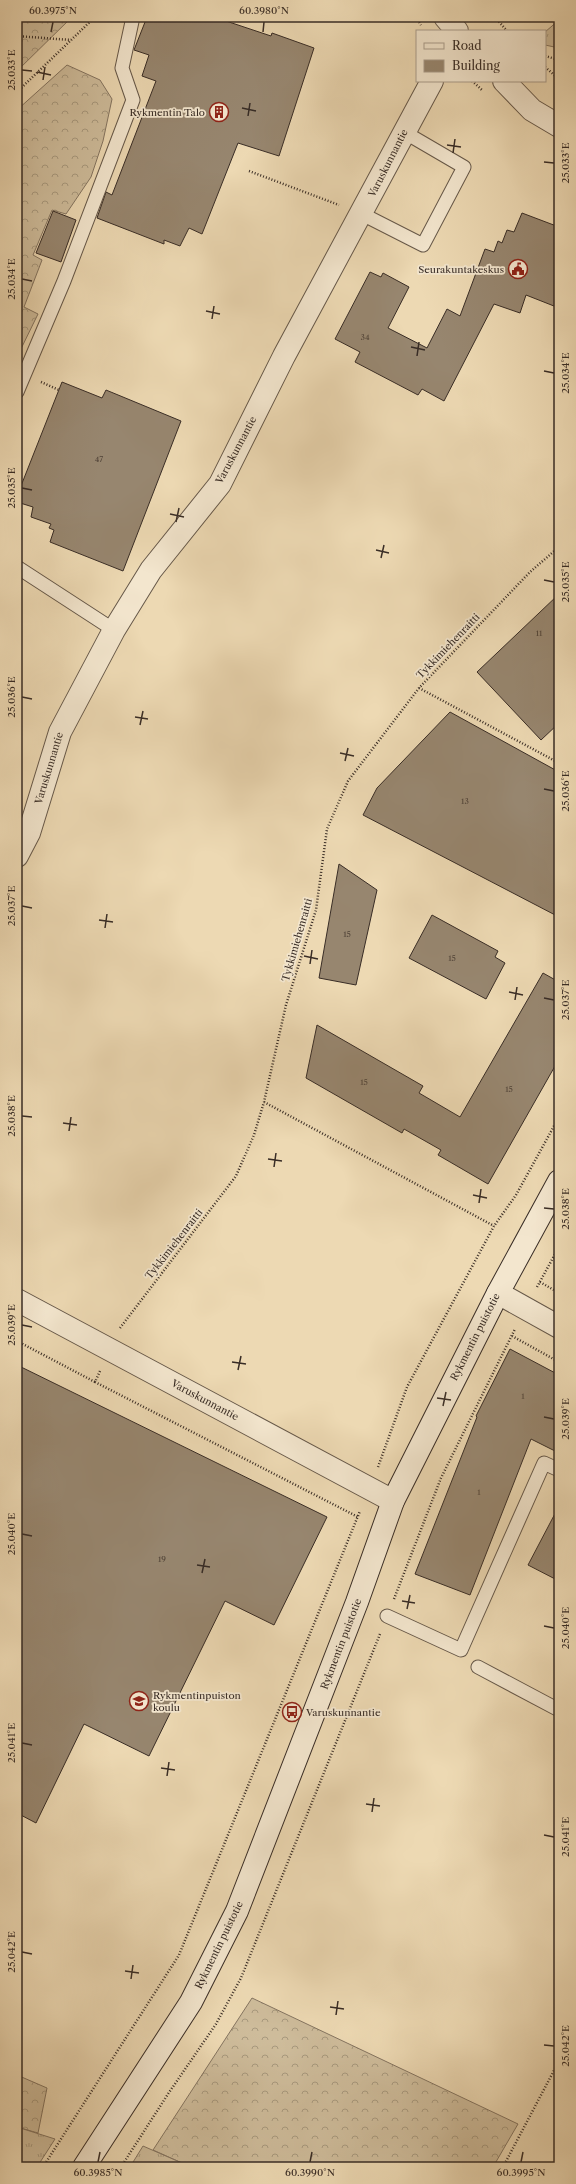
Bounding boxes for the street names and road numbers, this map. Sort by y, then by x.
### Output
street label: Varuskunnantie [365,127,411,200]
street label: Varuskunnantie [212,414,259,487]
street label: Tykkimiehenraitti [413,611,483,681]
street label: Varuskunnantie [32,730,66,806]
street label: Tykkimiehenraitti [279,897,315,983]
street label: Tykkimiehenraitti [142,1206,206,1282]
street label: Rykmentin puistotie [447,1291,503,1383]
street label: Varuskunnantie [168,1376,241,1423]
street label: Rykmentin puistotie [318,1596,364,1691]
street label: Rykmentin puistotie [192,1898,246,1991]

